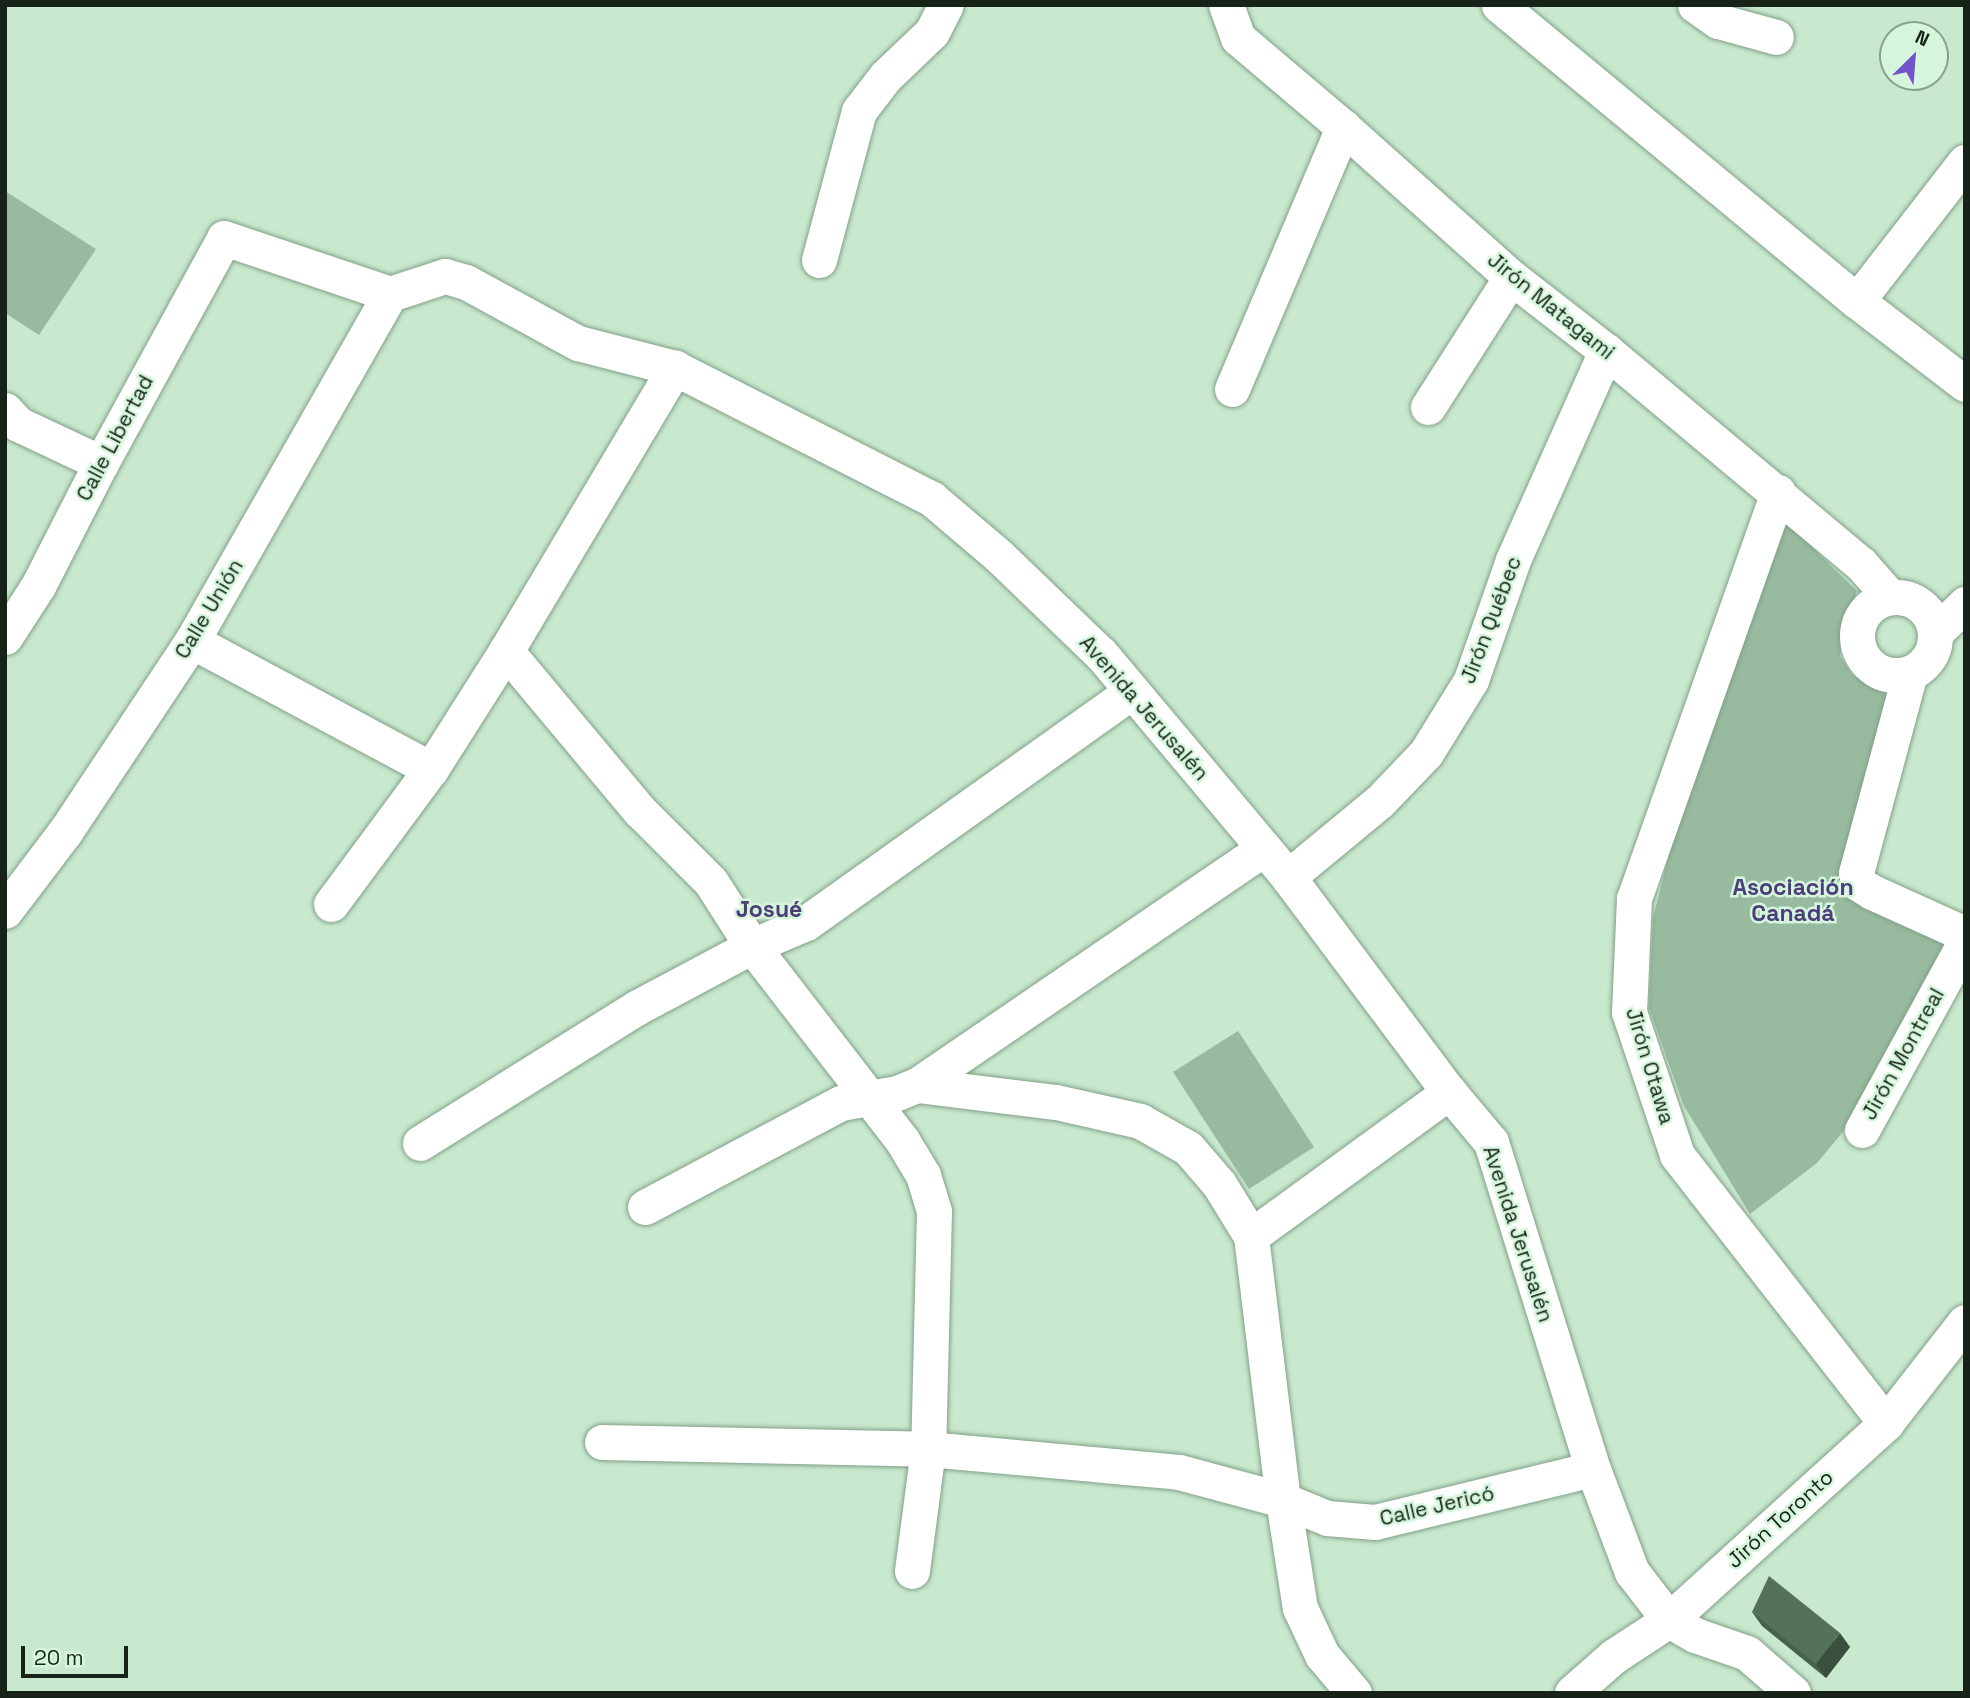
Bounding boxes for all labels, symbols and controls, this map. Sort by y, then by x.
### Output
north arrow [1879,21,1949,91]
text: N [1911,24,1933,52]
street label: Jirón Matagami [1482,247,1620,365]
street label: Calle Libertad [71,371,159,505]
street label: Jirón Québec [1455,553,1527,687]
street label: Calle Unión [169,555,249,663]
street label: Avenida Jerusalén [1074,630,1214,786]
district label: Asociación Canadá [1732,873,1854,927]
district label: Josué [736,895,802,923]
street label: Jirón Montreal [1856,984,1950,1124]
street label: Jirón Otawa [1620,1005,1680,1127]
street label: Avenida Jerusalén [1478,1143,1558,1325]
street label: Jirón Toronto [1721,1464,1839,1574]
street label: Calle Jericó [1377,1481,1497,1531]
scale bar [24,1632,131,1676]
text: 20 m [34,1644,84,1671]

